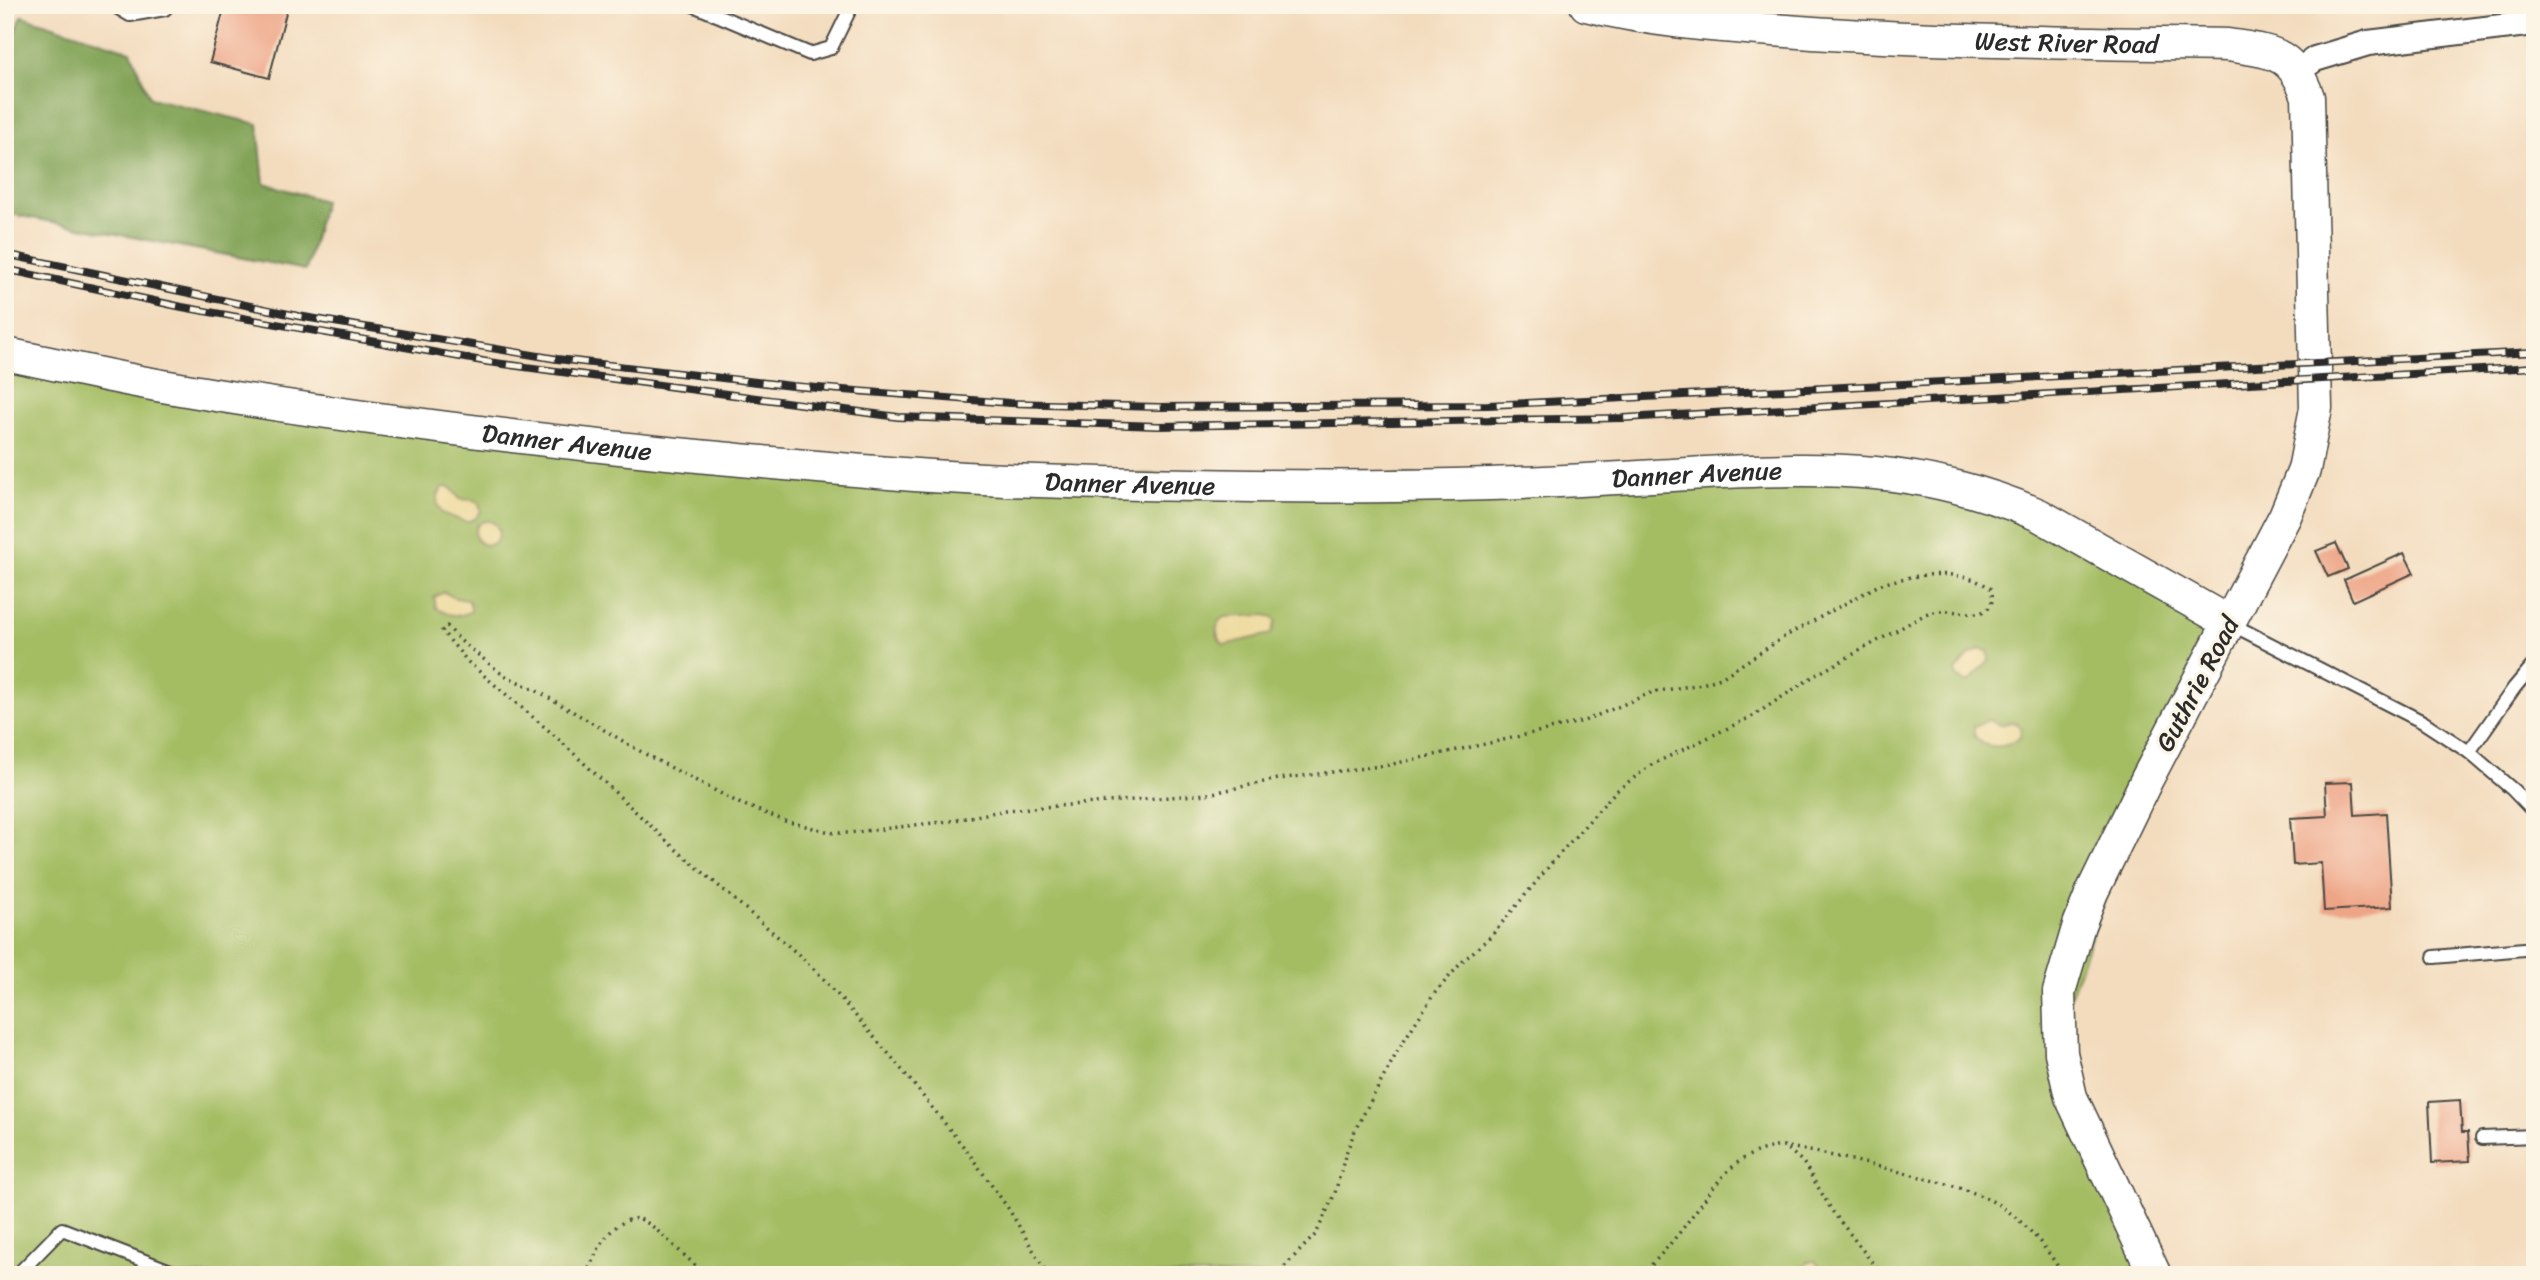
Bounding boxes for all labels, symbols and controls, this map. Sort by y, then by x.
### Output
street label: West River Road [1974,17,2161,67]
street label: Danner Avenue [479,410,654,474]
street label: Danner Avenue [1610,447,1783,501]
street label: Danner Avenue [1044,458,1216,509]
street label: Guthrie Road [2142,606,2253,760]

